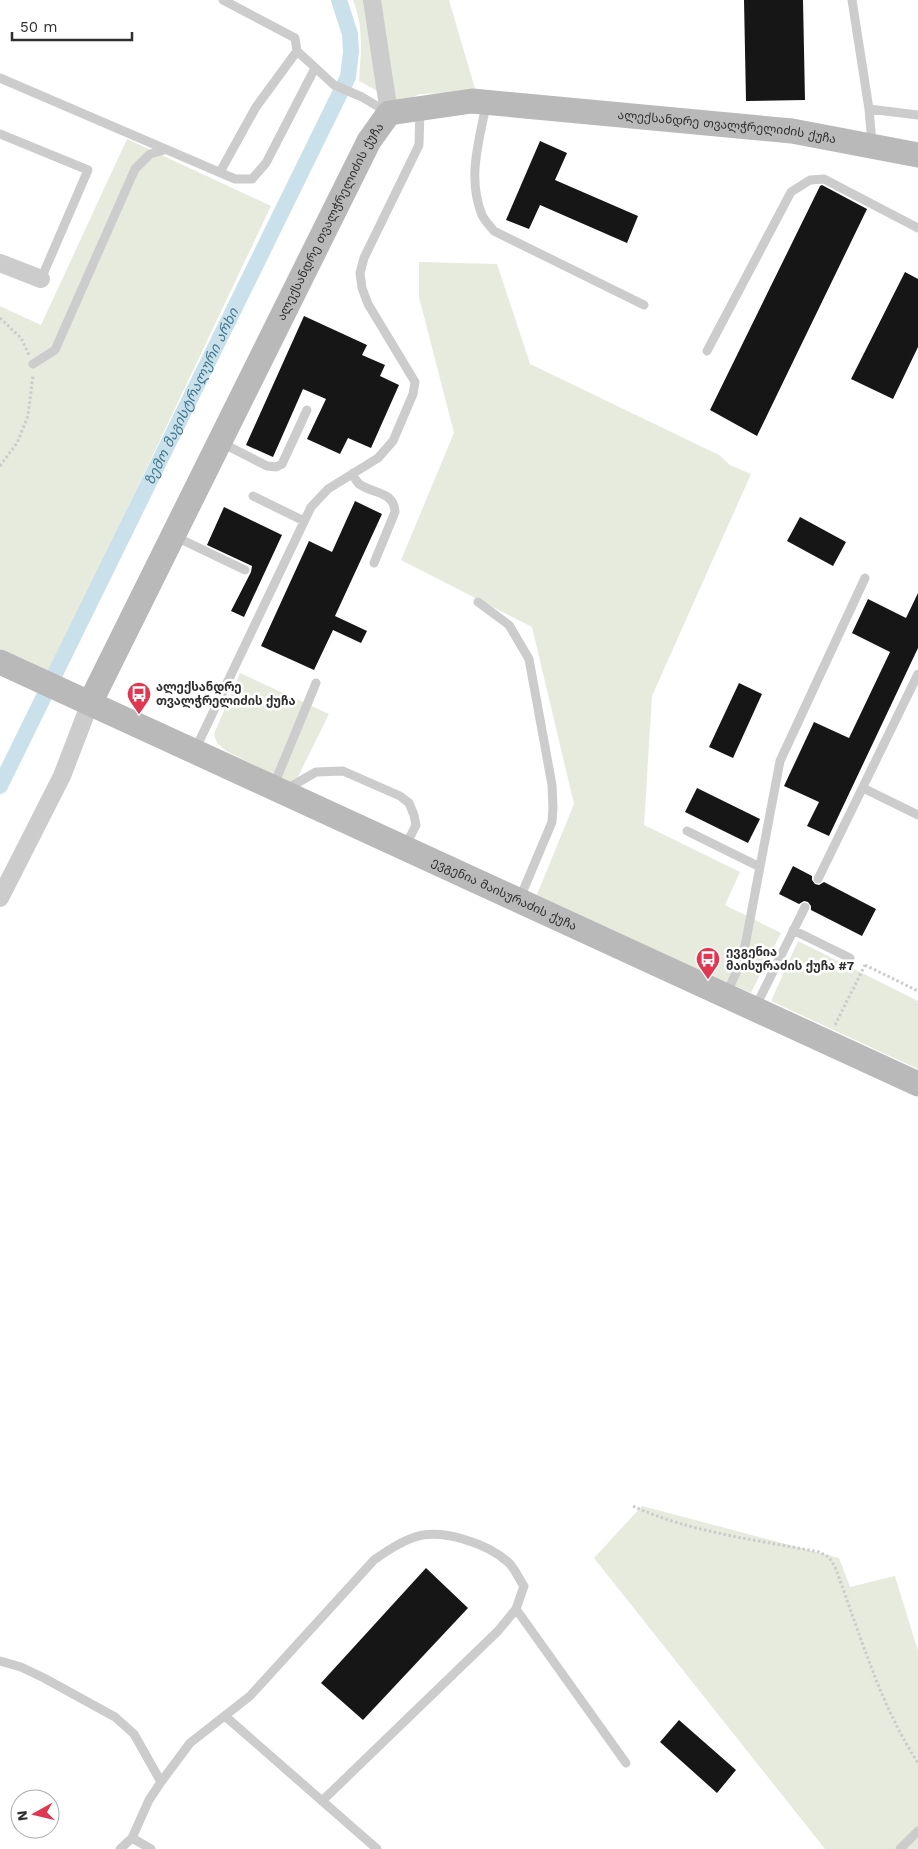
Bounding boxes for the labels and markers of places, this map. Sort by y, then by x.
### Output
place label: ალექსანდრე თვალჭრელიძის ქუჩა [156,680,296,709]
bus stop icon: ალექსანდრე თვალჭრელიძის ქუჩა [126,681,152,715]
place label: ევგენია მაისურაძის ქუჩა #7 [726,945,854,973]
bus stop icon: ევგენია მაისურაძის ქუჩა #7 [695,946,721,980]

